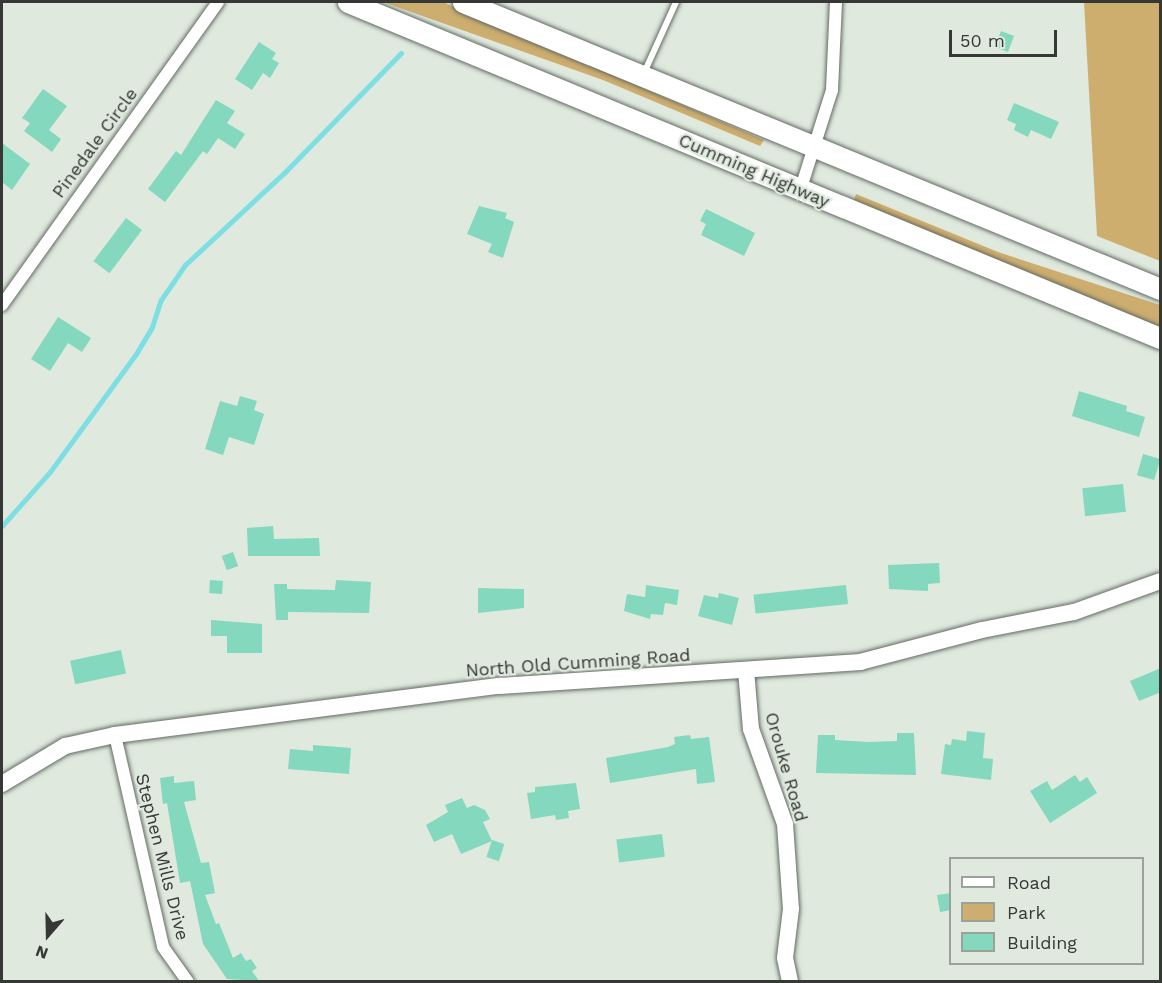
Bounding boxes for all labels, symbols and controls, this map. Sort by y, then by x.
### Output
scale bar [952,18,1060,56]
text: 50 m [960,30,1005,51]
street label: Pinedale Circle [48,84,142,202]
street label: Cumming Highway [675,129,833,213]
street label: North Old Cumming Road [465,644,691,682]
street label: Orouke Road [760,710,812,824]
street label: Stephen Mills Drive [131,771,193,943]
legend [949,857,1144,965]
text: Road [1007,872,1051,893]
text: Park [1007,902,1046,923]
north arrow [18,905,78,965]
text: Building [1007,932,1077,953]
text: N [33,941,51,963]

